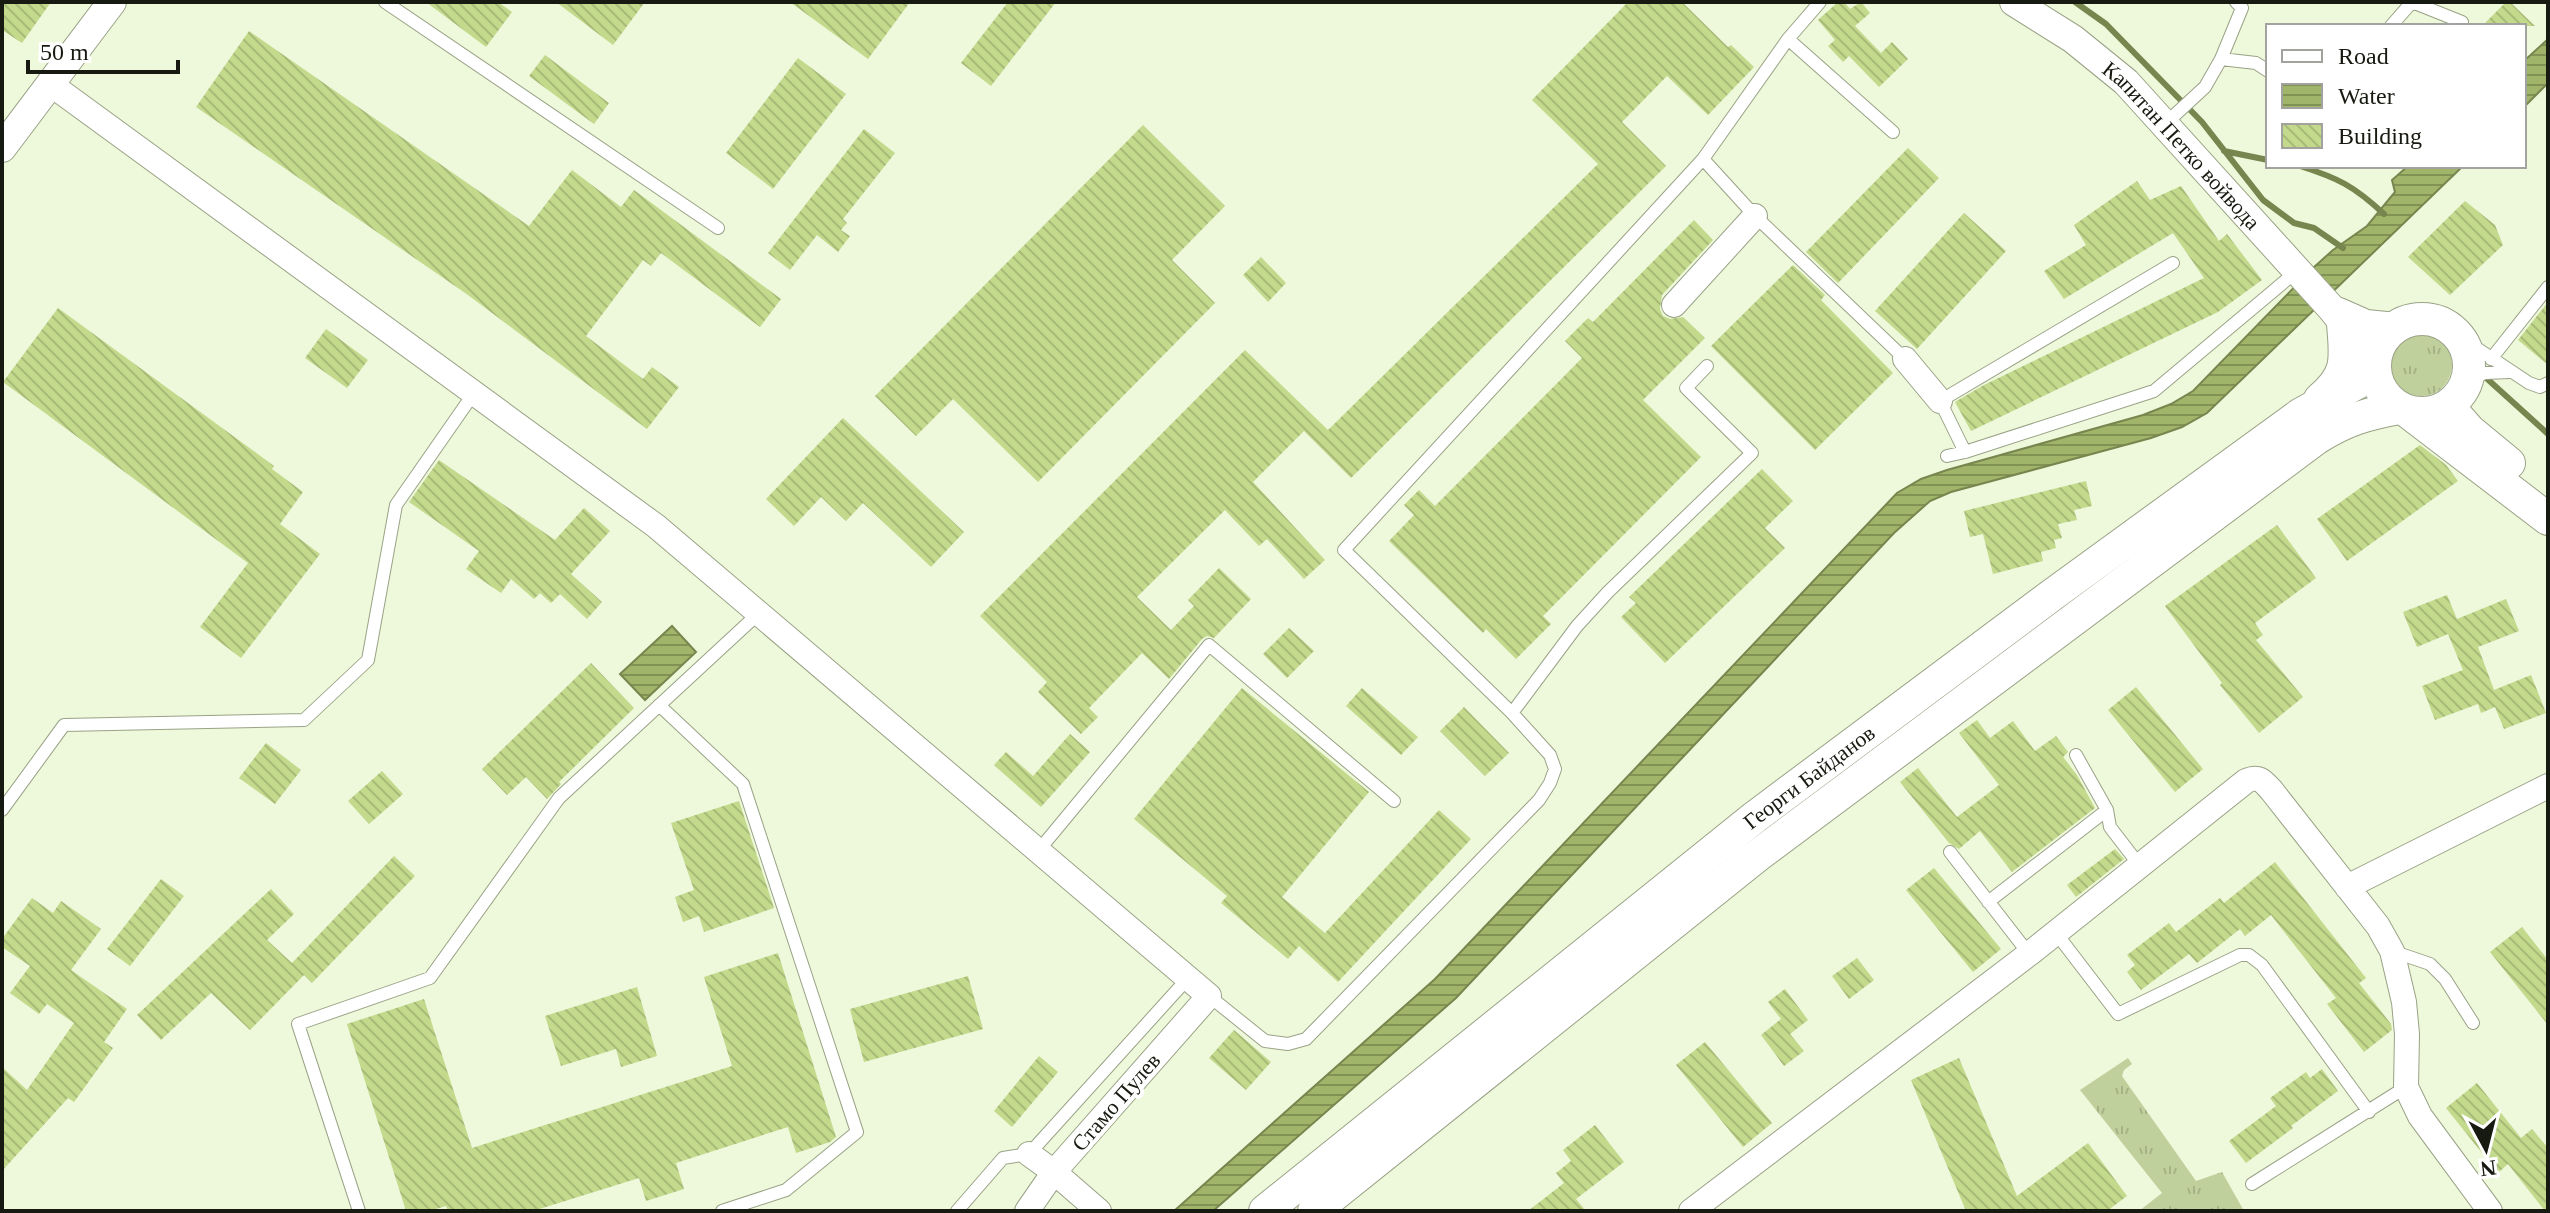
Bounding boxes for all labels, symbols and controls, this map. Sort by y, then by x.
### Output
scale bar [28,24,178,74]
legend [2266,24,2526,168]
text: 50 m [40,39,89,65]
text: Road [2338,43,2389,69]
street label: Капитан Петко войвода [2098,56,2266,234]
text: Water [2338,83,2395,109]
text: Building [2338,123,2422,149]
street label: Георги Байданов [1738,720,1879,834]
street label: Стамо Пулев [1067,1048,1165,1156]
north arrow [2446,1109,2526,1189]
text: N [2479,1155,2498,1182]

